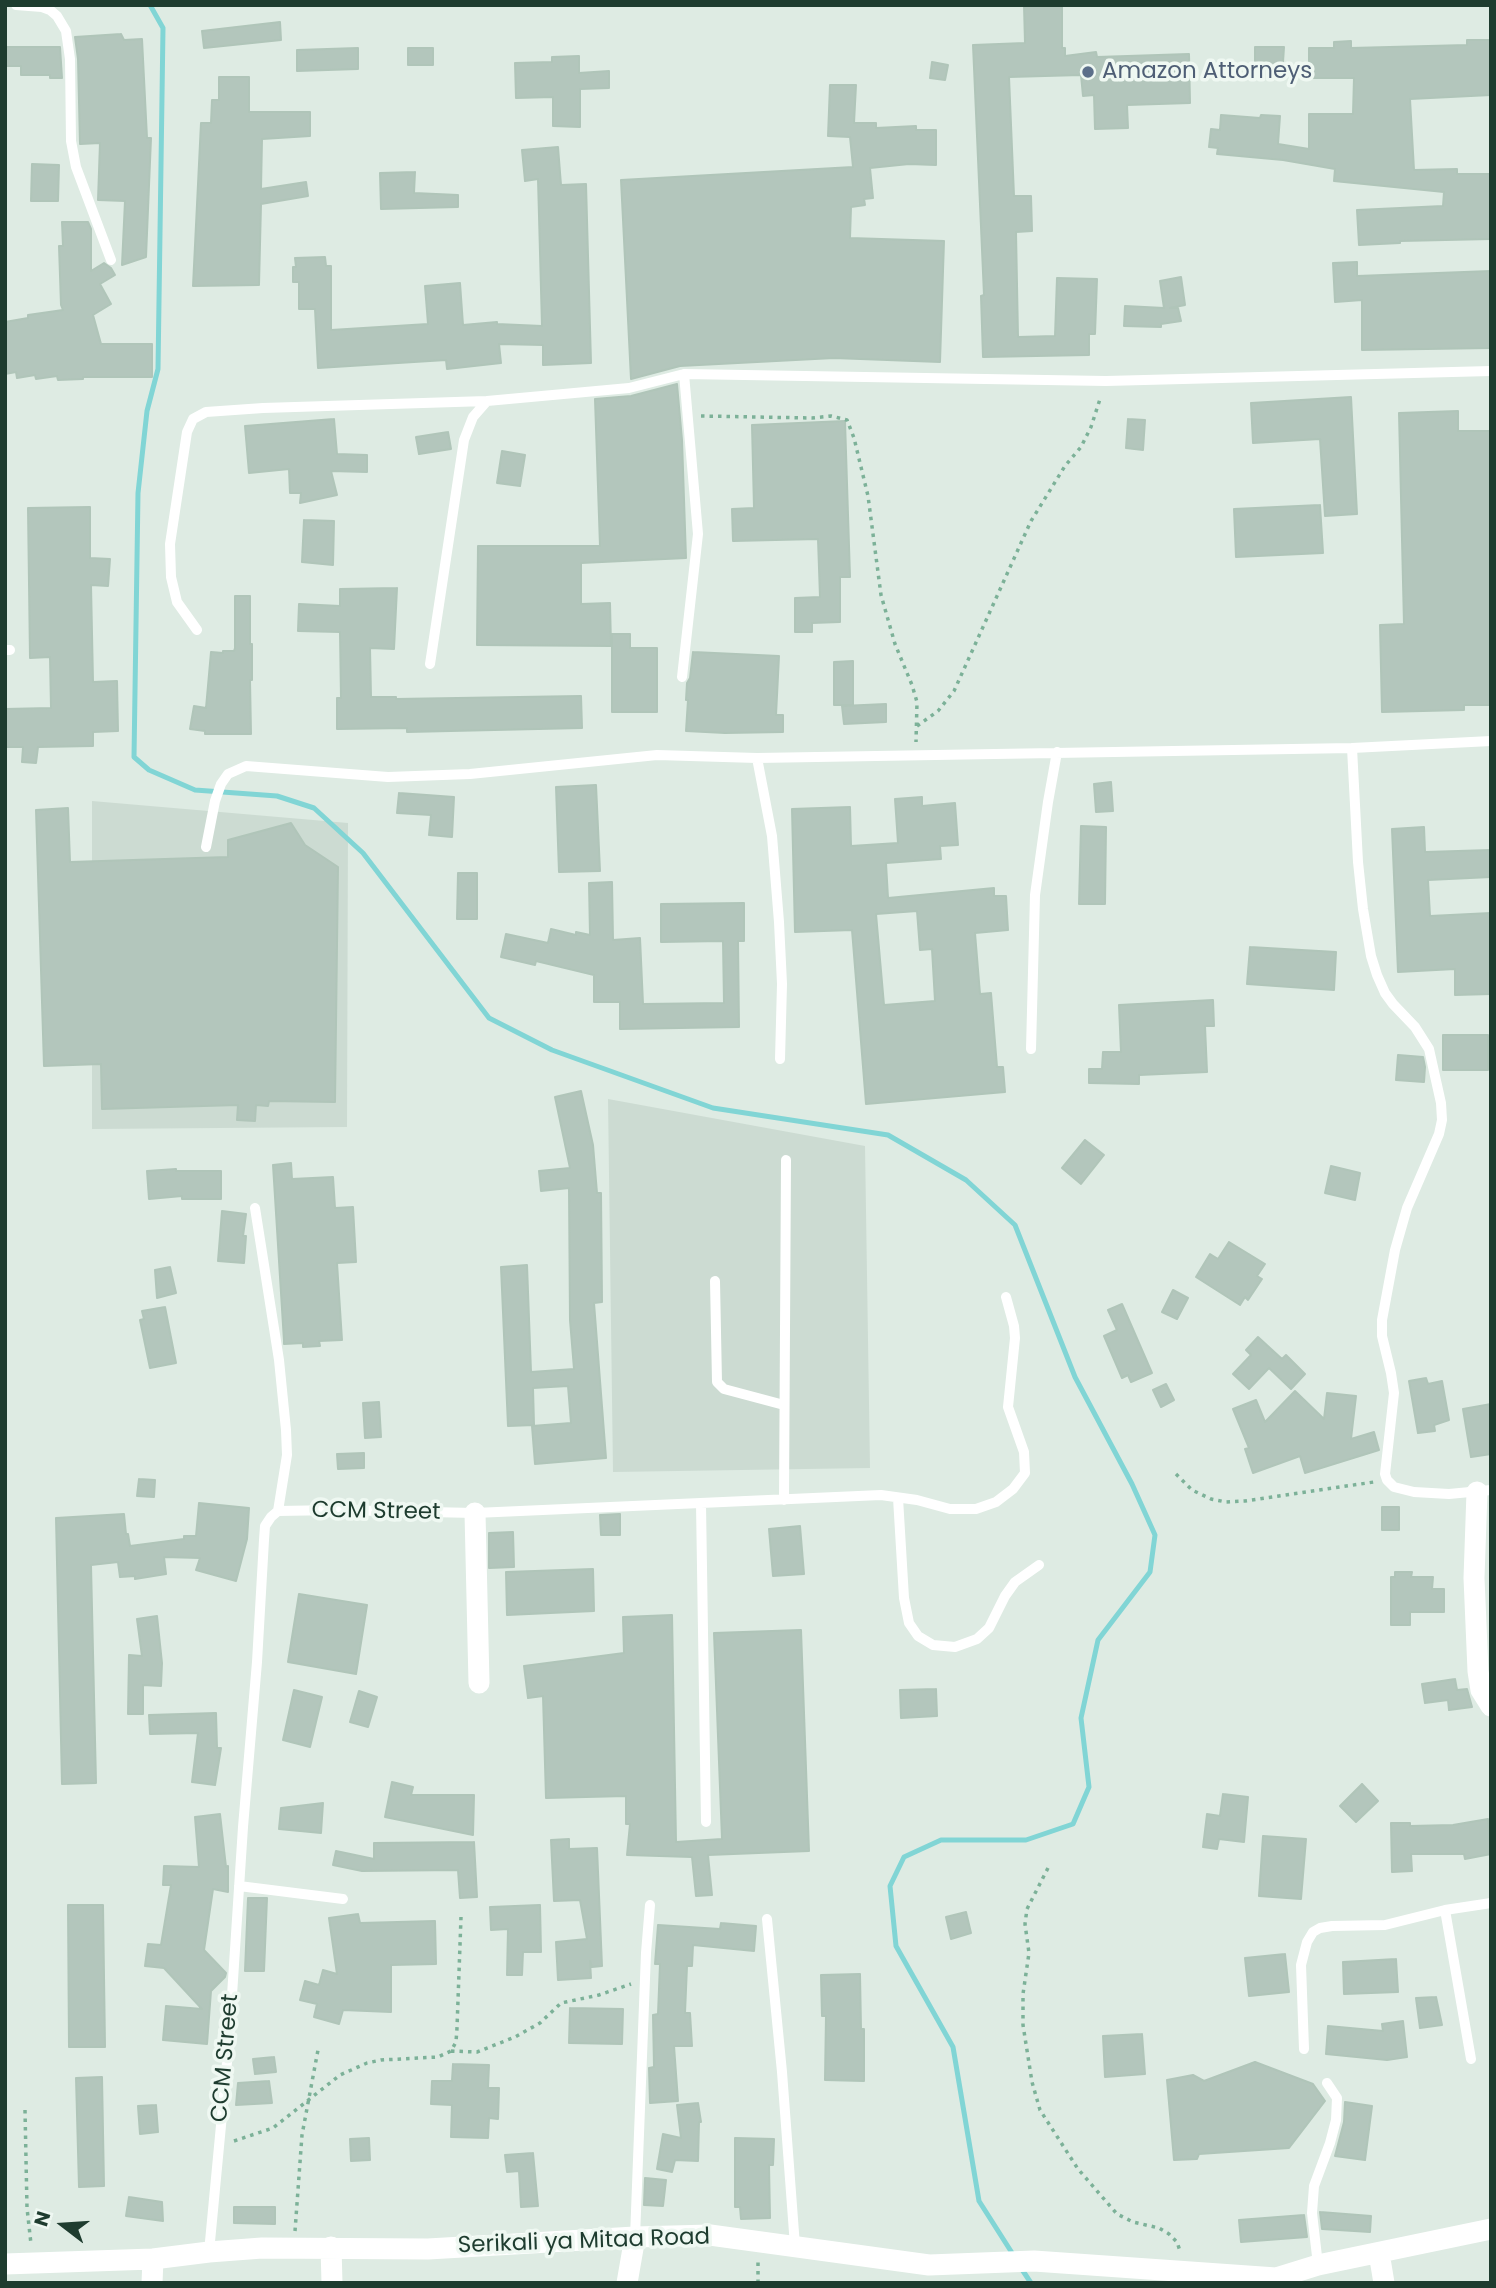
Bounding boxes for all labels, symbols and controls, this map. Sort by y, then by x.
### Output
place label: Amazon Attorneys [1102,58,1312,86]
marker: Amazon Attorneys [1080,64,1096,80]
street label: CCM Street [311,1497,441,1527]
street label: CCM Street [207,1993,245,2123]
north arrow [28,2190,98,2260]
text: N [27,2208,57,2230]
street label: Serikali ya Mitaa Road [457,2224,711,2260]

